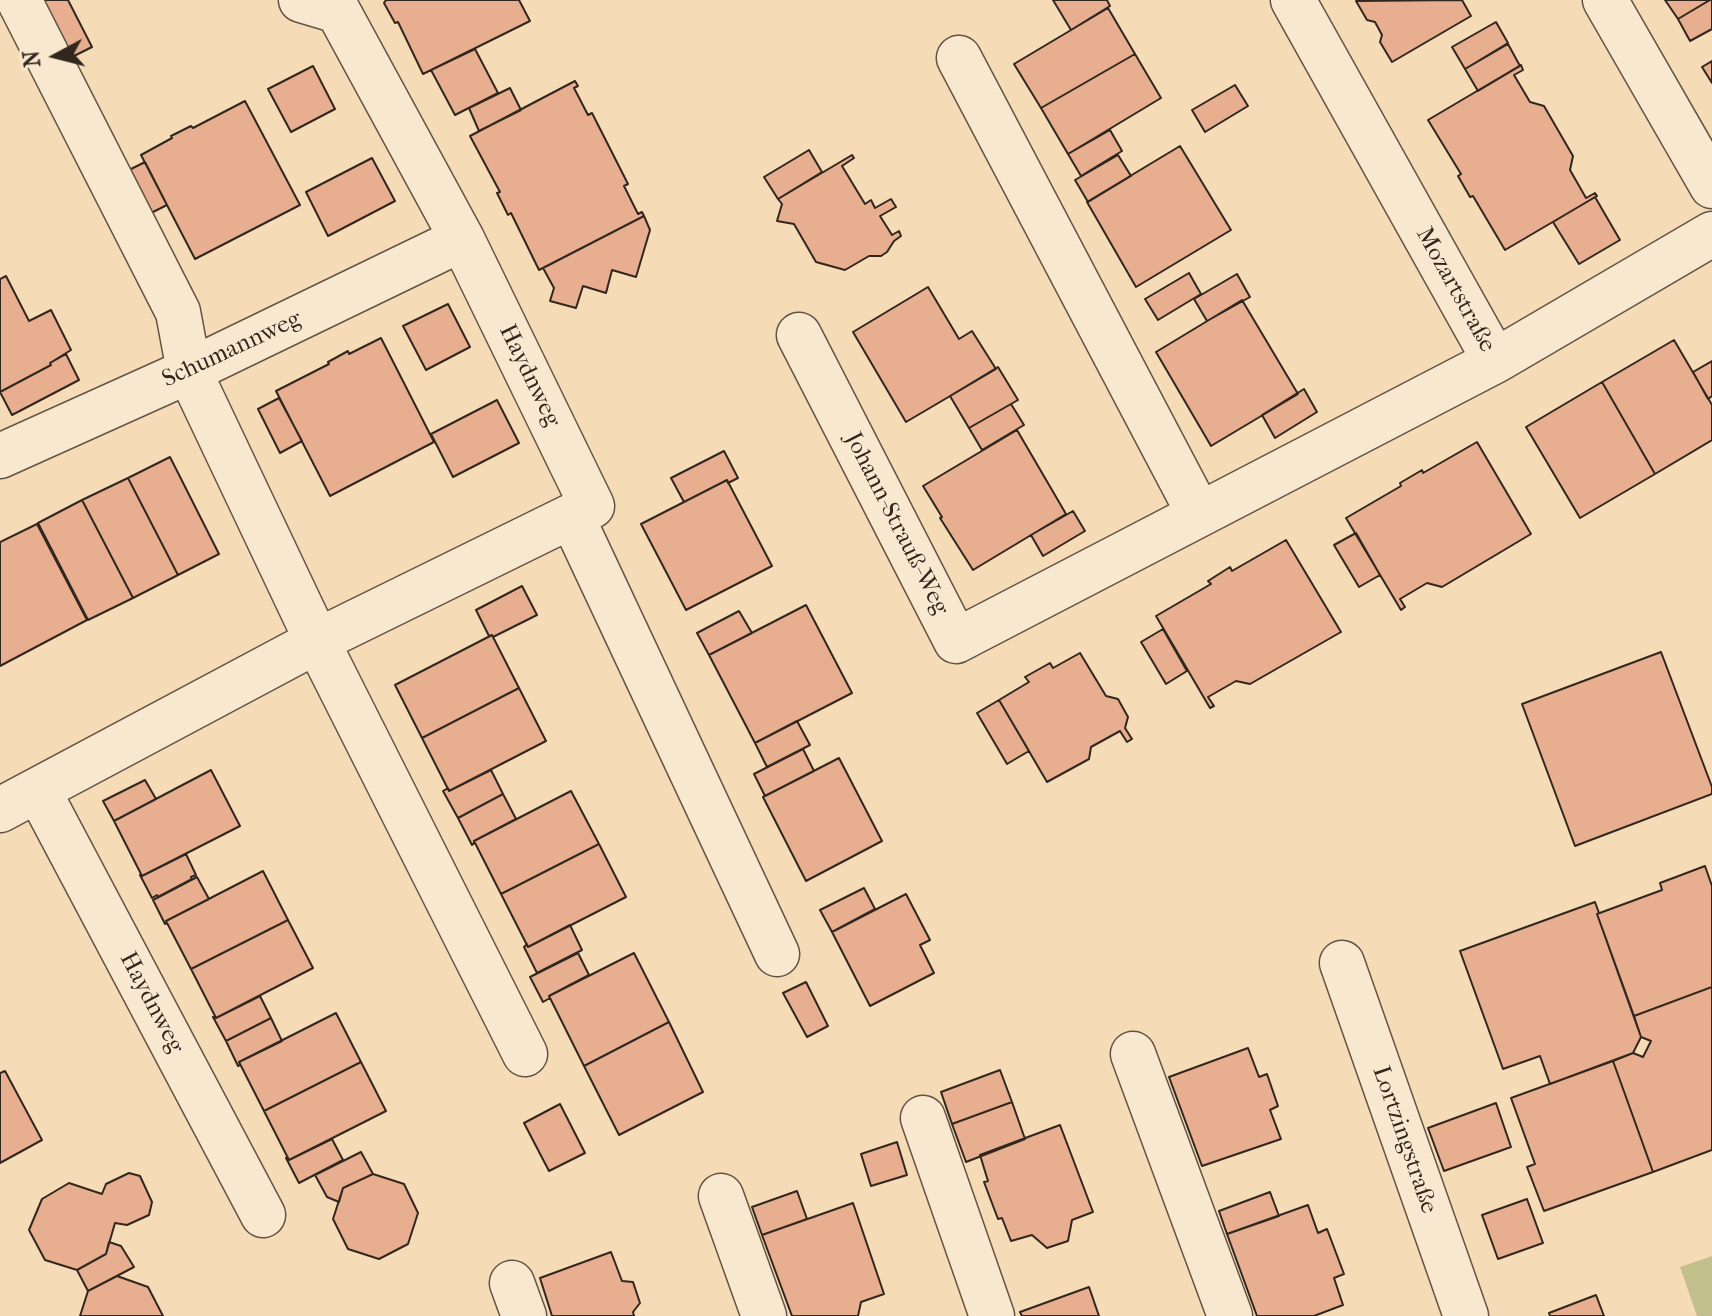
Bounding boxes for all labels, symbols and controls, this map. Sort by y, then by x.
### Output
north arrow [16,16,96,96]
text: N [18,49,46,69]
street label: Mozartstraße [1409,223,1501,357]
street label: Schumannweg [158,305,306,395]
street label: Haydnweg [492,320,566,432]
street label: Johann-Strauß-Weg [838,428,954,620]
street label: Haydnweg [112,948,190,1058]
street label: Lortzingstraße [1365,1063,1443,1217]

